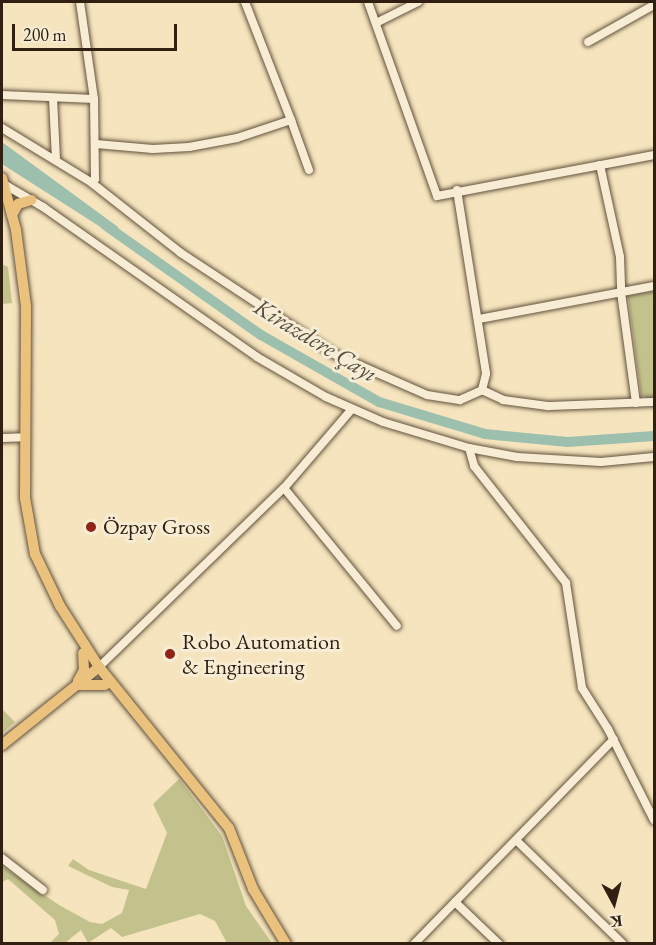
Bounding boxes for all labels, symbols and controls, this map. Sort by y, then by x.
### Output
scale bar [15,12,180,50]
text: 200 m [23,23,67,46]
water label: Kirazdere Çayı [249,292,383,388]
place label: Özpay Gross [103,514,210,540]
marker: Özpay Gross [84,520,98,534]
place label: Robo Automation & Engineering [182,628,341,680]
marker: Robo Automation & Engineering [163,647,177,661]
north arrow [584,873,644,933]
text: K [609,910,624,933]

